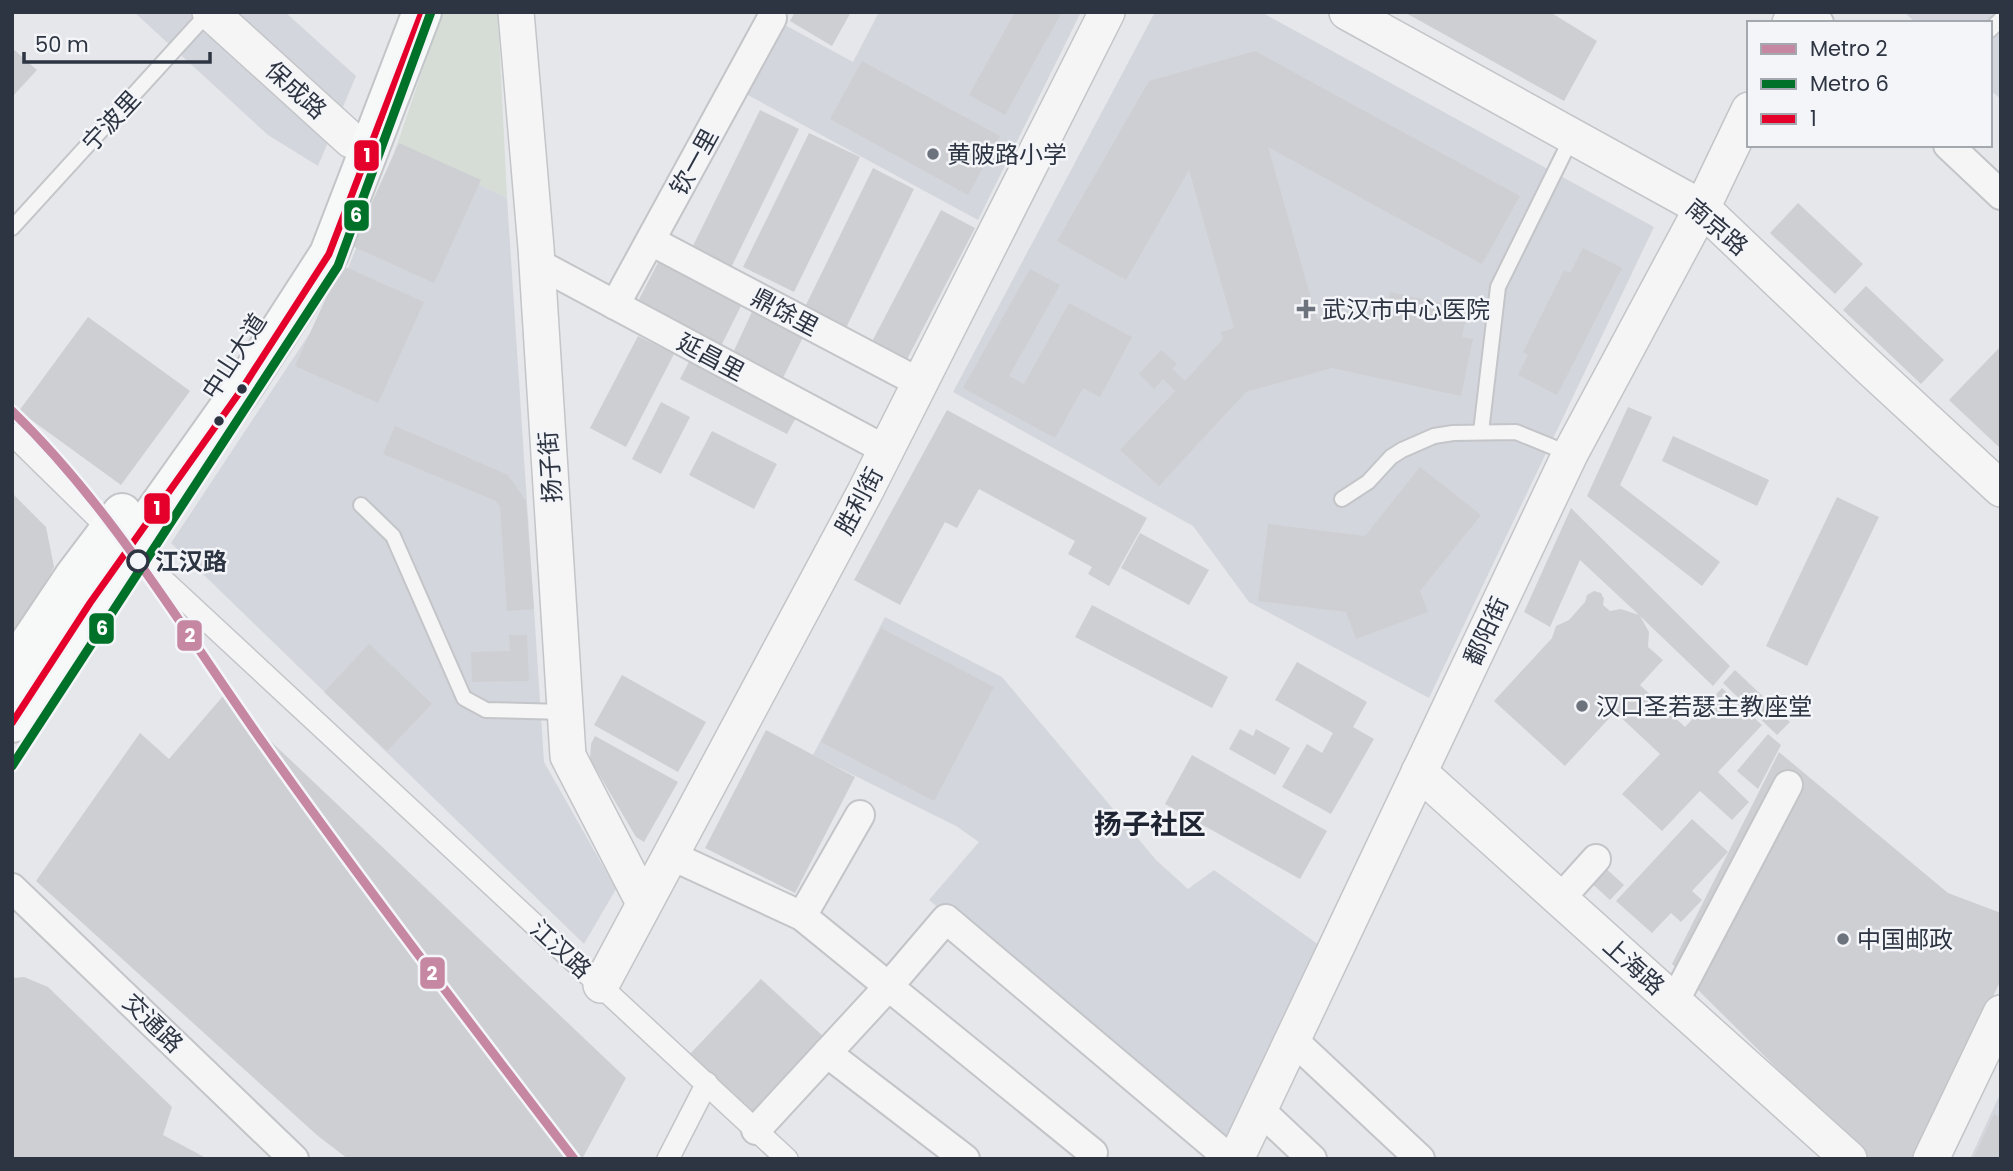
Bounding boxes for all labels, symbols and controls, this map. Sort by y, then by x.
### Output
scale bar [24,21,210,65]
legend [1747,21,1992,147]
text: 50 m [35,30,89,59]
text: Metro 2 [1810,34,1888,63]
street label: 保成路 [258,54,334,126]
text: Metro 6 [1810,69,1889,98]
street label: 宁波里 [74,83,148,159]
text: 1 [1810,104,1817,133]
street label: 钦一里 [662,123,726,201]
place label: 黄陂路小学 [947,138,1067,171]
line badge: 1 [353,139,380,172]
text: 1 [363,142,371,169]
marker: 黄陂路小学 [925,146,941,162]
street label: 南京路 [1679,191,1755,263]
line badge: 6 [343,199,370,232]
text: 6 [350,202,362,229]
street label: 鼎馀里 [745,281,825,343]
place label: 武汉市中心医院 [1322,293,1490,326]
marker: 武汉市中心医院 [1296,299,1316,319]
street label: 中山大道 [194,307,274,405]
street label: 延昌里 [671,326,751,388]
unlabelled marker [235,382,249,396]
unlabelled marker [212,414,226,428]
street label: 扬子街 [531,430,569,504]
street label: 胜利街 [828,461,890,541]
line badge: 1 [143,492,171,525]
text: 1 [153,495,161,522]
place label: 江汉路 [155,545,227,578]
marker: 江汉路 [127,550,149,572]
street label: 鄱阳街 [1456,591,1516,671]
line badge: 6 [88,612,115,645]
text: 6 [96,615,108,642]
line badge: 2 [176,619,203,652]
text: 2 [185,622,196,649]
place label: 汉口圣若瑟主教座堂 [1596,690,1812,723]
marker: 汉口圣若瑟主教座堂 [1574,698,1590,714]
district label: 扬子社区 [1094,805,1206,844]
street label: 江汉路 [523,912,599,986]
place label: 中国邮政 [1857,923,1953,956]
street label: 上海路 [1596,930,1672,1002]
marker: 中国邮政 [1835,931,1851,947]
line badge: 2 [419,956,446,990]
text: 2 [427,960,438,987]
street label: 交通路 [116,986,190,1060]

